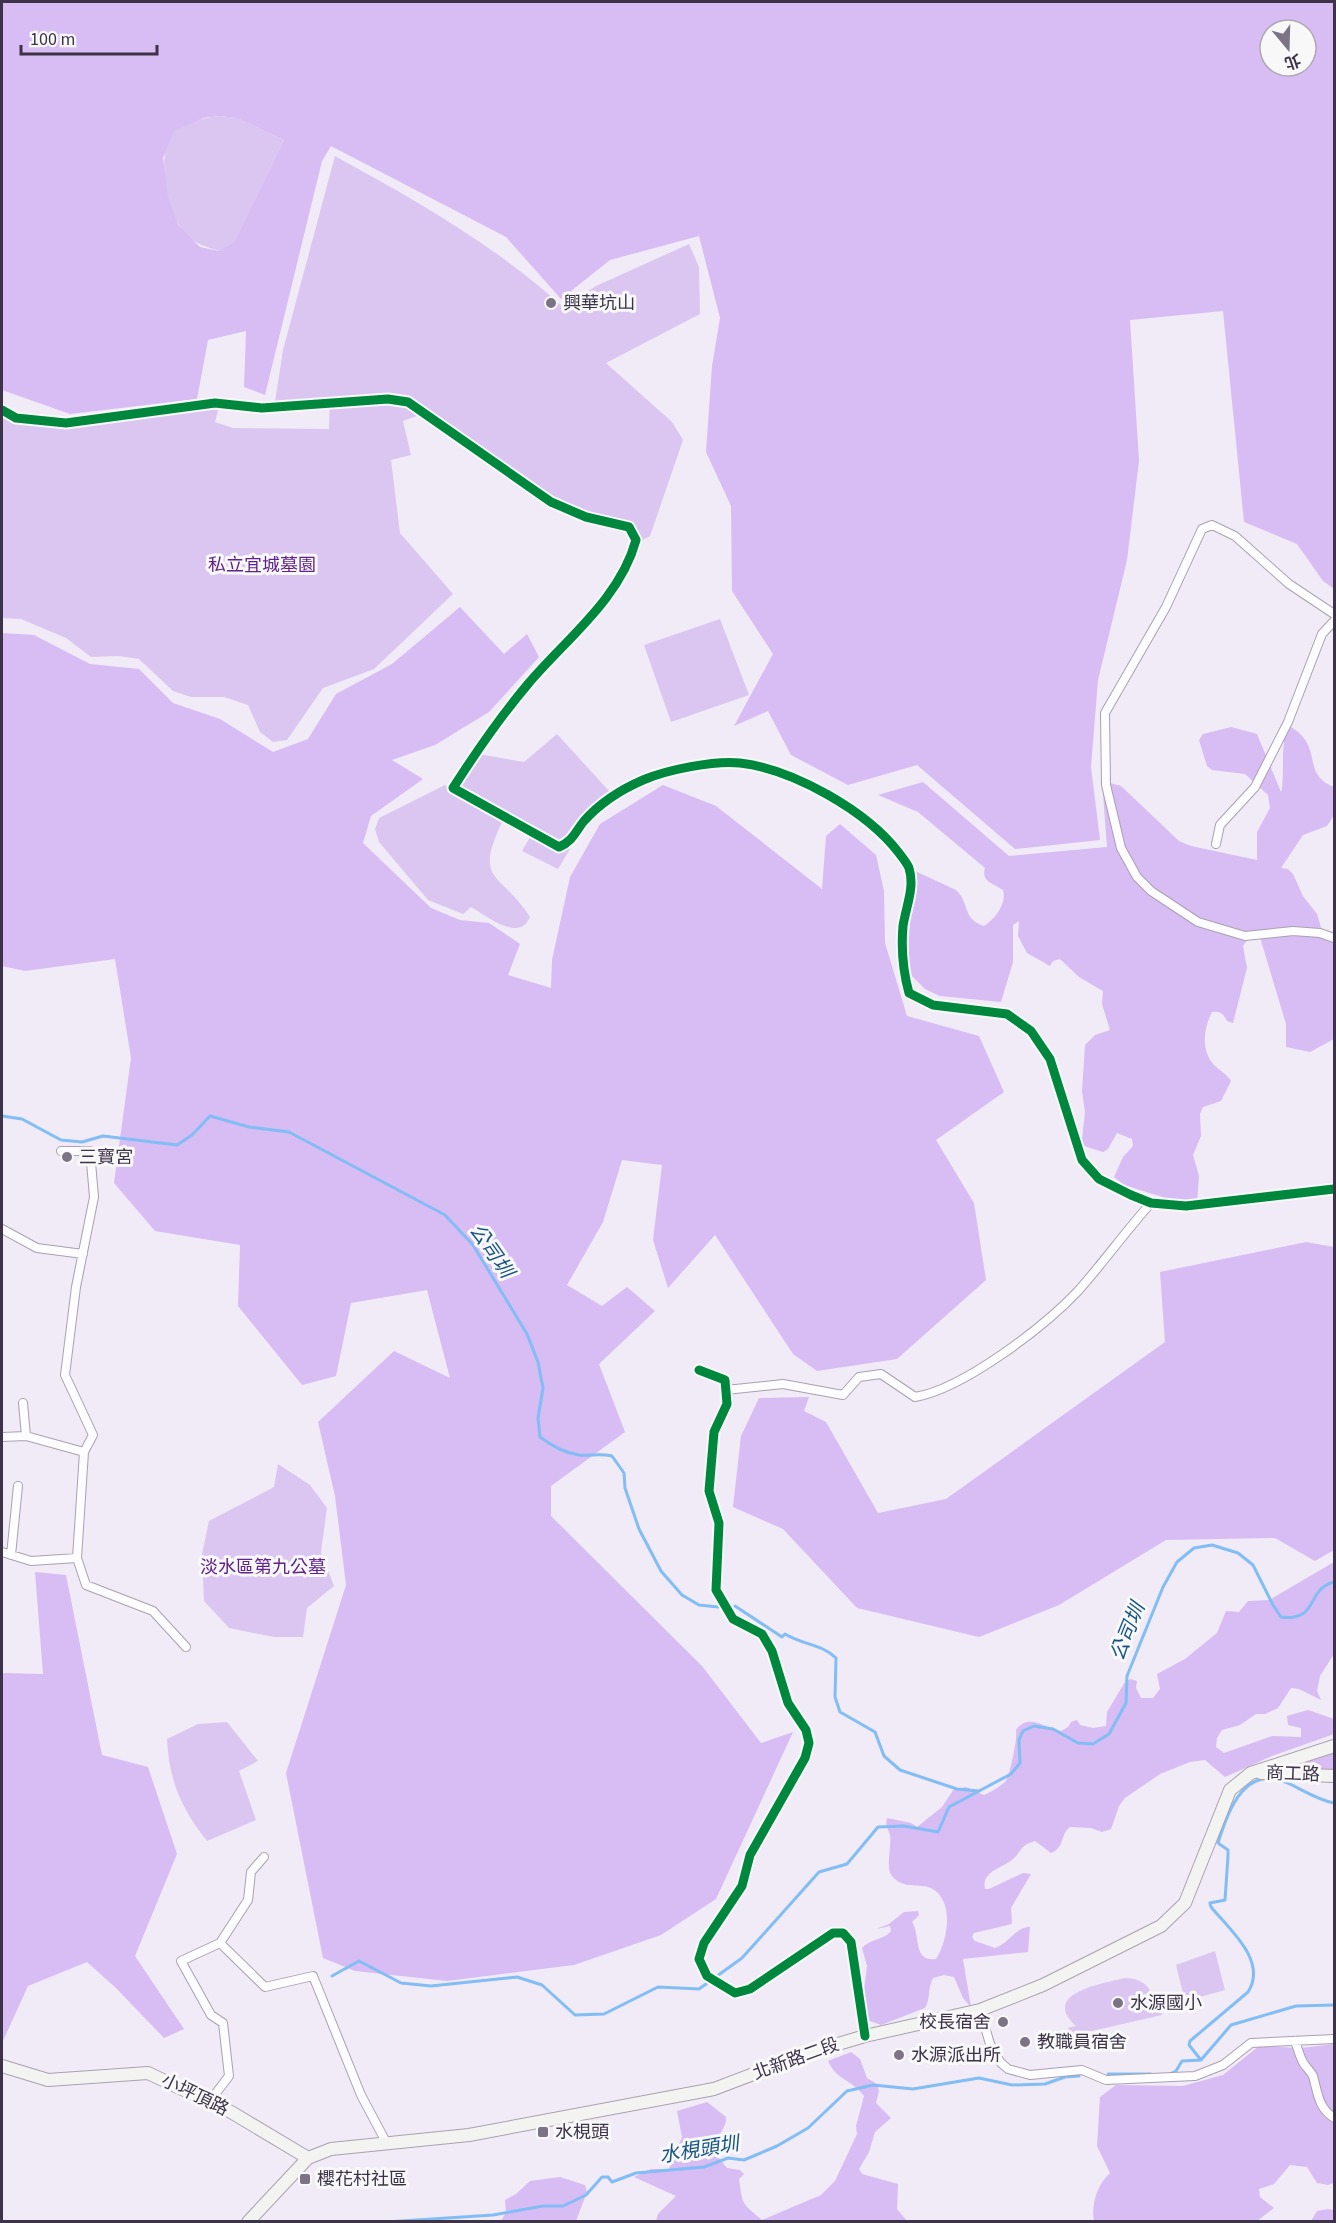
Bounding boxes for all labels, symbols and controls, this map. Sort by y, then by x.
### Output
scale bar [21,18,158,56]
north arrow [1258,18,1318,78]
text: 100 m [30,27,75,52]
text: 北 [1281,48,1304,74]
place label: 興華坑山 [563,291,635,316]
marker: 興華坑山 [544,296,558,310]
park label: 私立宜城墓園 [208,553,316,578]
place label: 三寶宮 [79,1145,133,1170]
marker: 三寶宮 [60,1150,74,1164]
water label: 公司圳 [462,1218,521,1286]
park label: 淡水區第九公墓 [200,1555,326,1580]
water label: 公司圳 [1104,1596,1153,1665]
street label: 商工路 [1266,1761,1320,1787]
place label: 水源國小 [1130,1991,1202,2016]
marker: 水源國小 [1111,1996,1125,2010]
place label: 校長宿舍 [919,2010,991,2035]
marker: 校長宿舍 [996,2015,1010,2029]
place label: 教職員宿舍 [1037,2030,1127,2055]
street label: 北新路二段 [749,2032,843,2086]
marker: 教職員宿舍 [1018,2035,1032,2049]
place label: 水源派出所 [911,2043,1001,2068]
marker: 水源派出所 [892,2048,906,2062]
street label: 小坪頂路 [157,2068,233,2122]
place label: 水梘頭 [555,2120,609,2145]
marker: 水梘頭 [536,2125,550,2139]
water label: 水梘頭圳 [657,2129,744,2170]
place label: 櫻花村社區 [317,2167,407,2192]
marker: 櫻花村社區 [298,2172,312,2186]

